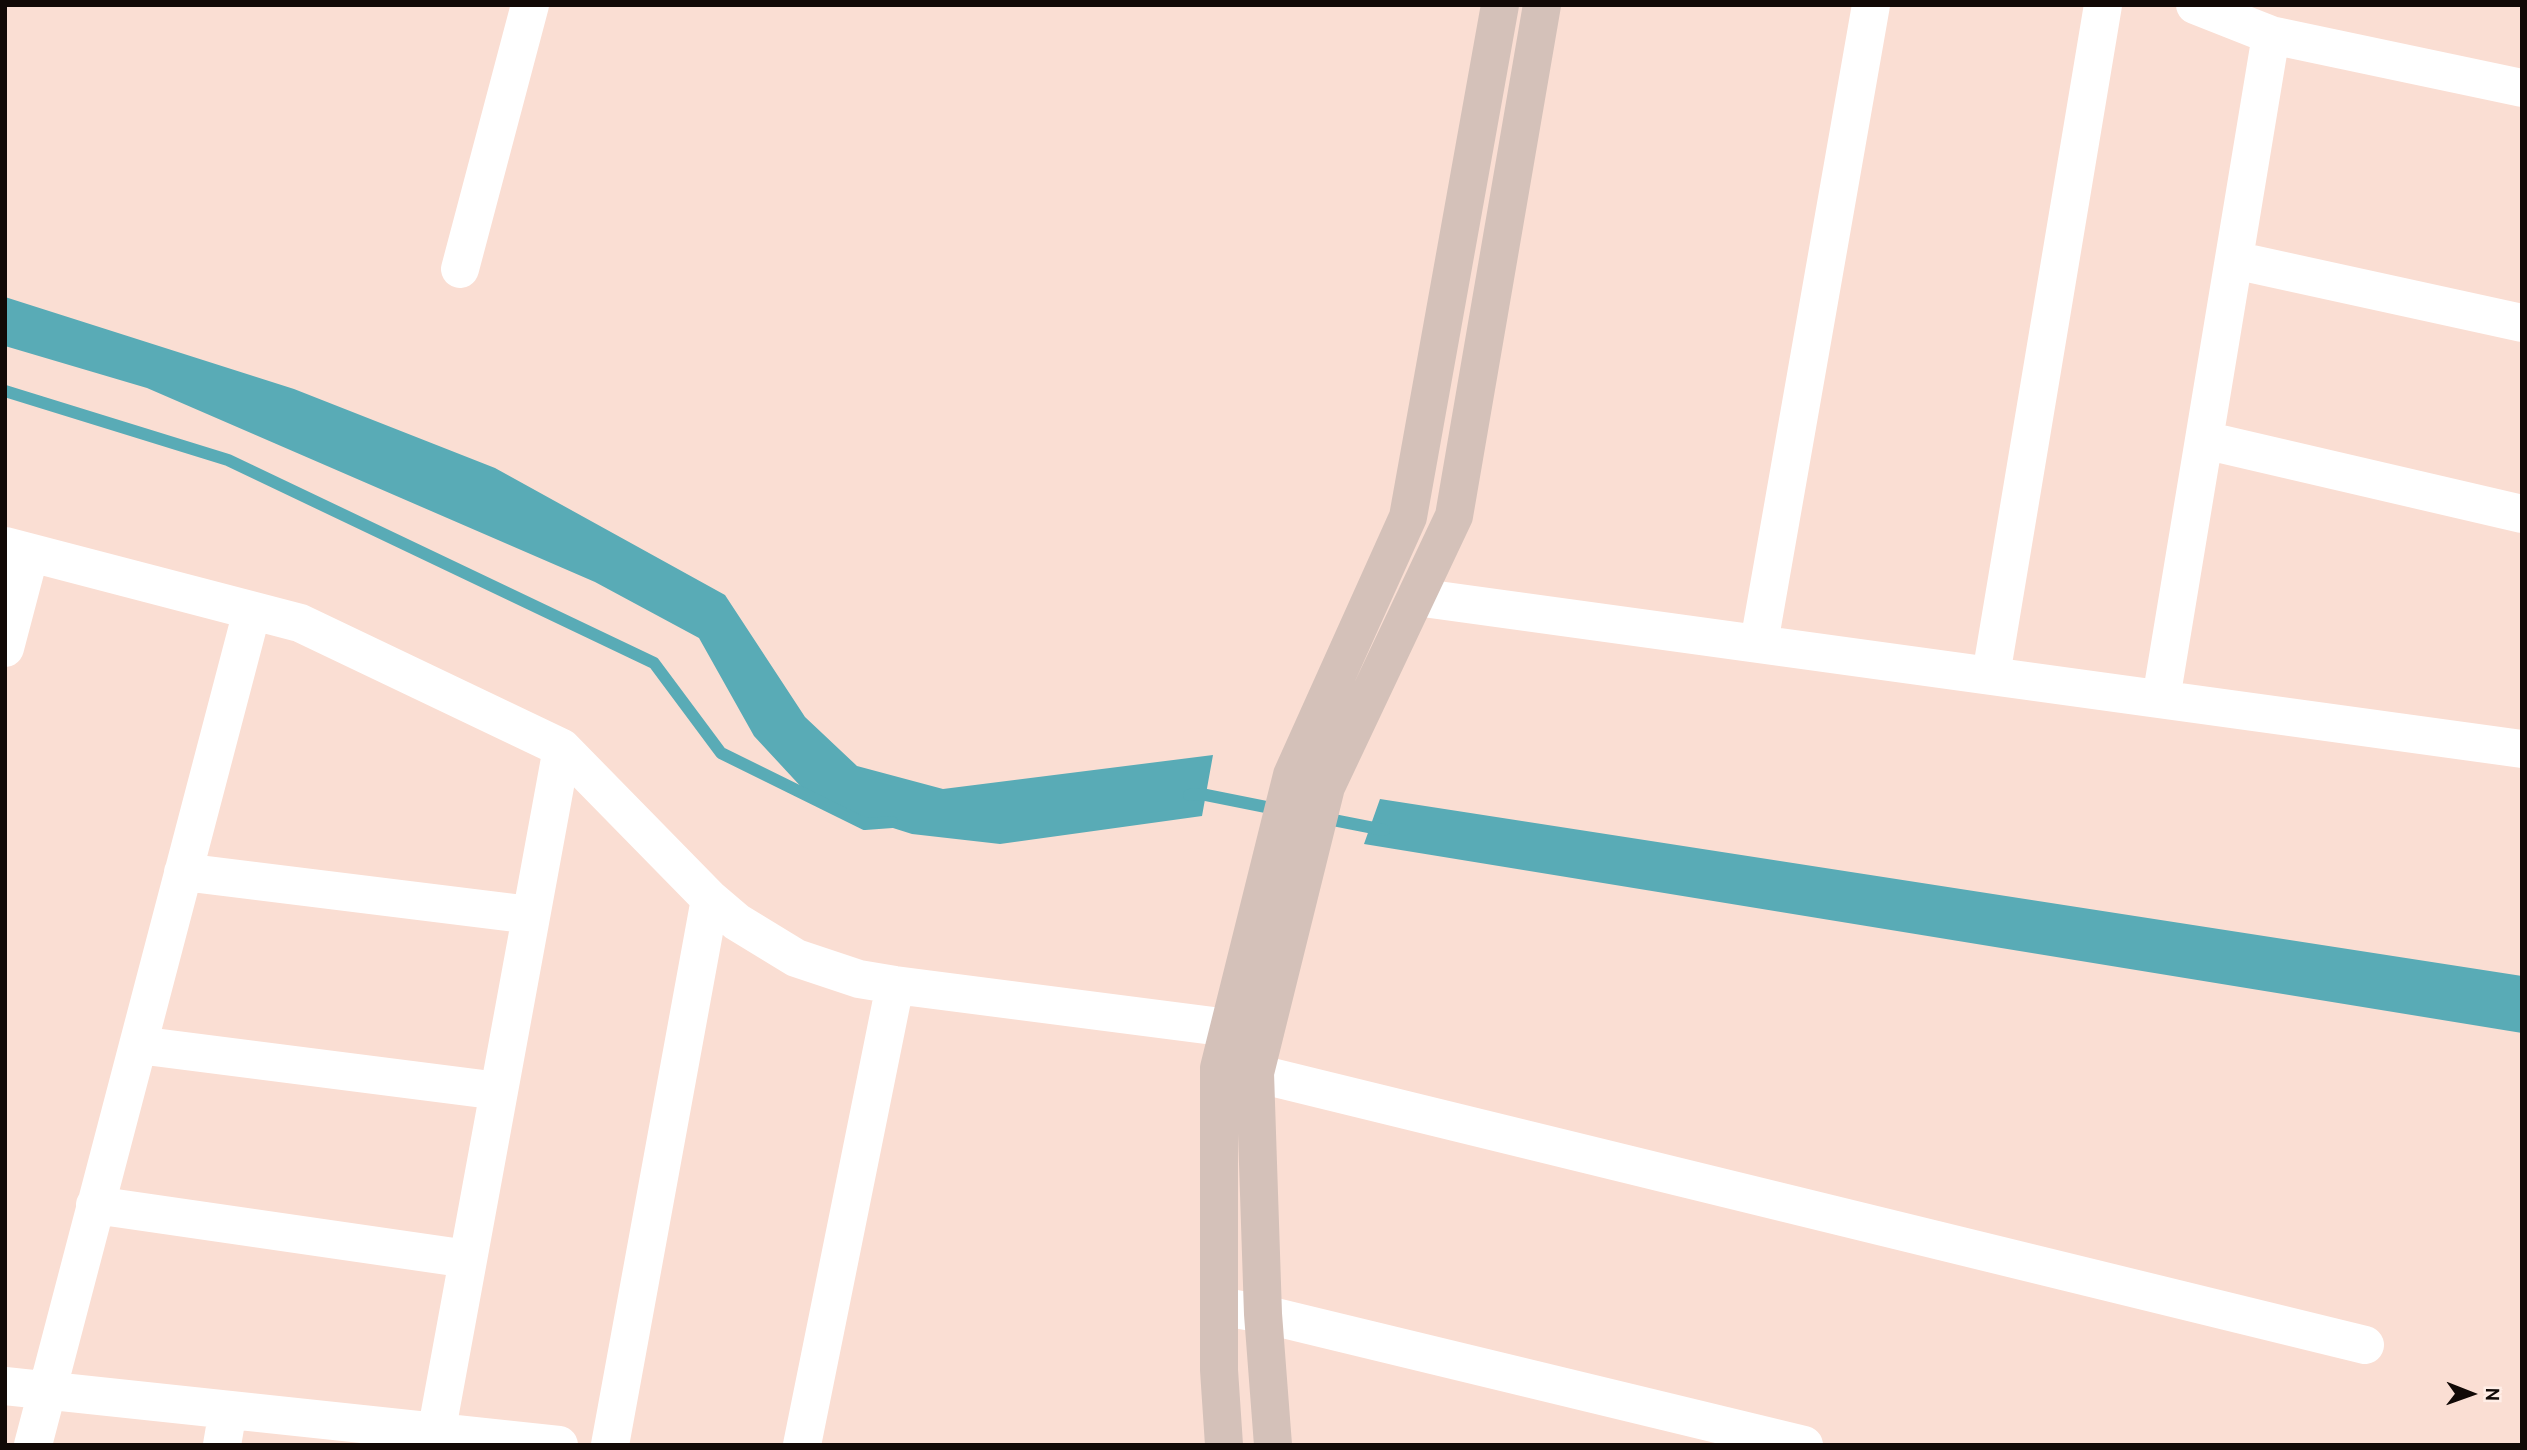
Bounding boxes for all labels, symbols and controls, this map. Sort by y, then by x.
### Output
north arrow [2436,1359,2506,1429]
text: N [2481,1387,2504,1401]

